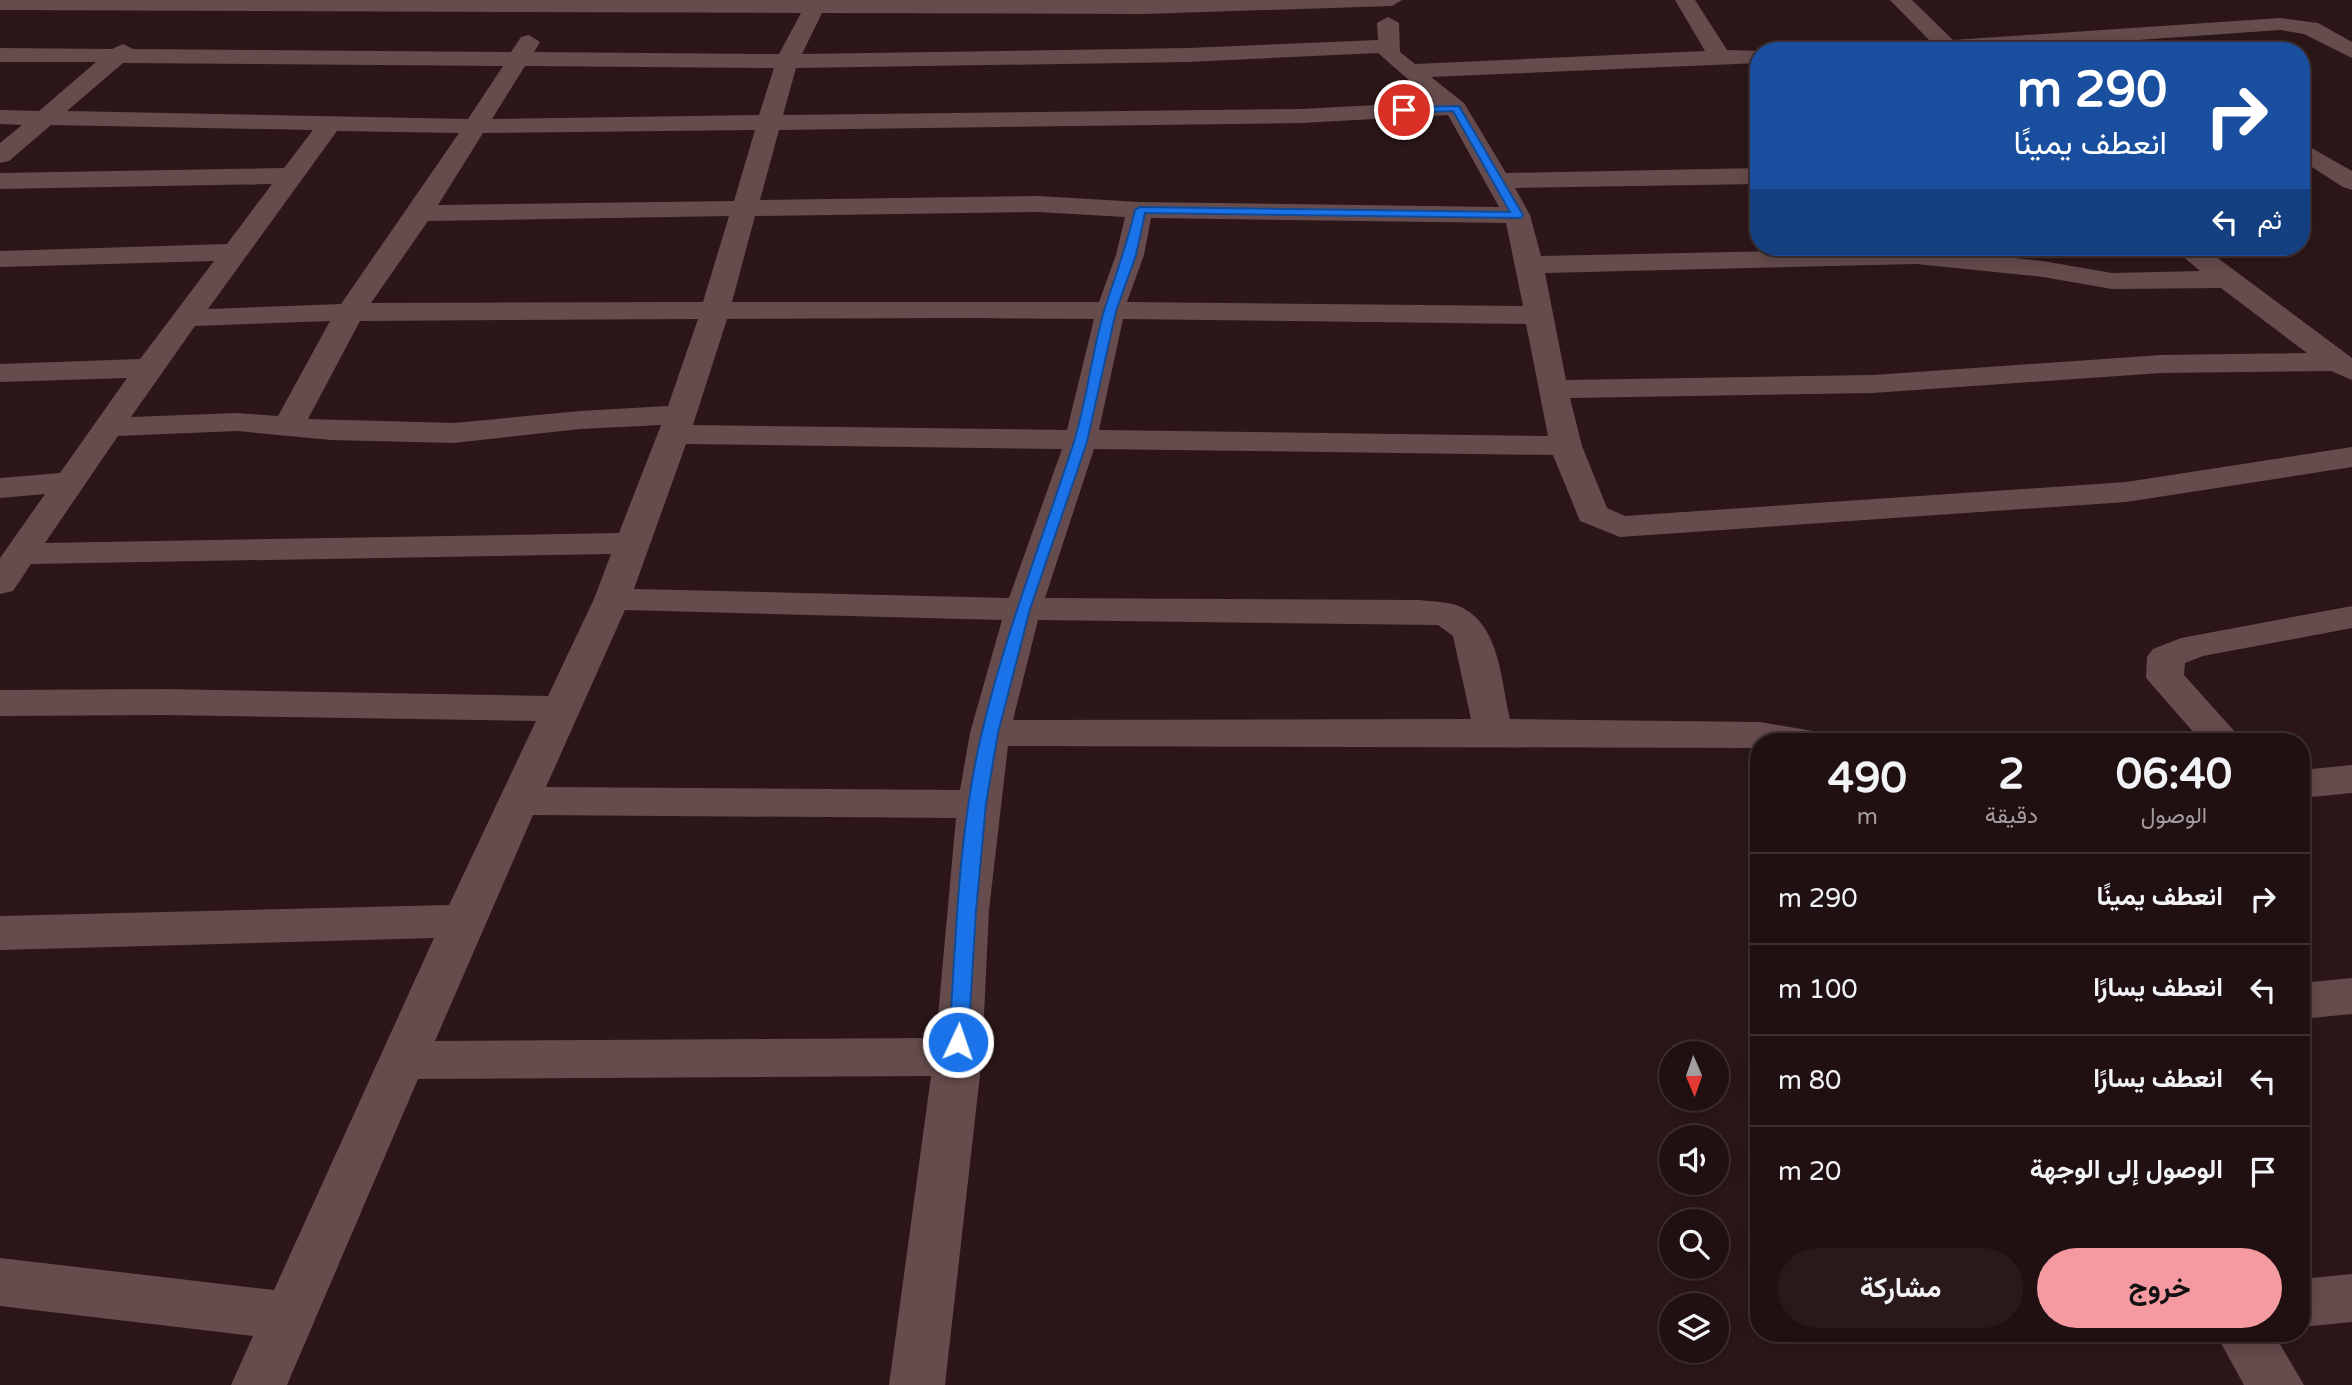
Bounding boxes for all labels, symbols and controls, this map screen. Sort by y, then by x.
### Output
text: 290 m [2017,61,2167,120]
icon: right [2191,70,2282,161]
pin [1374,80,1434,140]
icon: arrive [1385,91,1423,129]
text: انعطف يمينًا [2013,125,2167,163]
icon: left [2206,203,2244,241]
text: ثم [2258,205,2282,236]
text: 2 [1998,749,2025,800]
text: 06:40 [2116,749,2232,800]
text: 490 [1828,753,1907,804]
text: دقيقة [1985,802,2038,830]
text: الوصول [2141,802,2207,830]
text: m [1857,803,1878,831]
icon: right [2244,880,2282,918]
text: انعطف يمينًا [2096,881,2223,912]
text: 290 m [1778,883,1858,914]
icon: left [2244,971,2282,1009]
text: انعطف يسارًا [2093,972,2223,1003]
text: 100 m [1778,974,1858,1005]
position arrow [921,1005,995,1079]
north arrow [1659,1041,1729,1111]
map controls [1659,1041,1729,1363]
icon: left [2244,1062,2282,1100]
text: انعطف يسارًا [2093,1063,2223,1094]
text: 80 m [1778,1065,1841,1096]
button: sound [1659,1125,1729,1195]
icon: arrive [2244,1153,2282,1191]
text: الوصول إلى الوجهة [2030,1154,2223,1185]
text: 20 m [1778,1156,1841,1187]
button: search [1659,1209,1729,1279]
button: مشاركة [1778,1248,2023,1328]
button: خروج [2037,1248,2282,1328]
button: layers [1659,1293,1729,1363]

